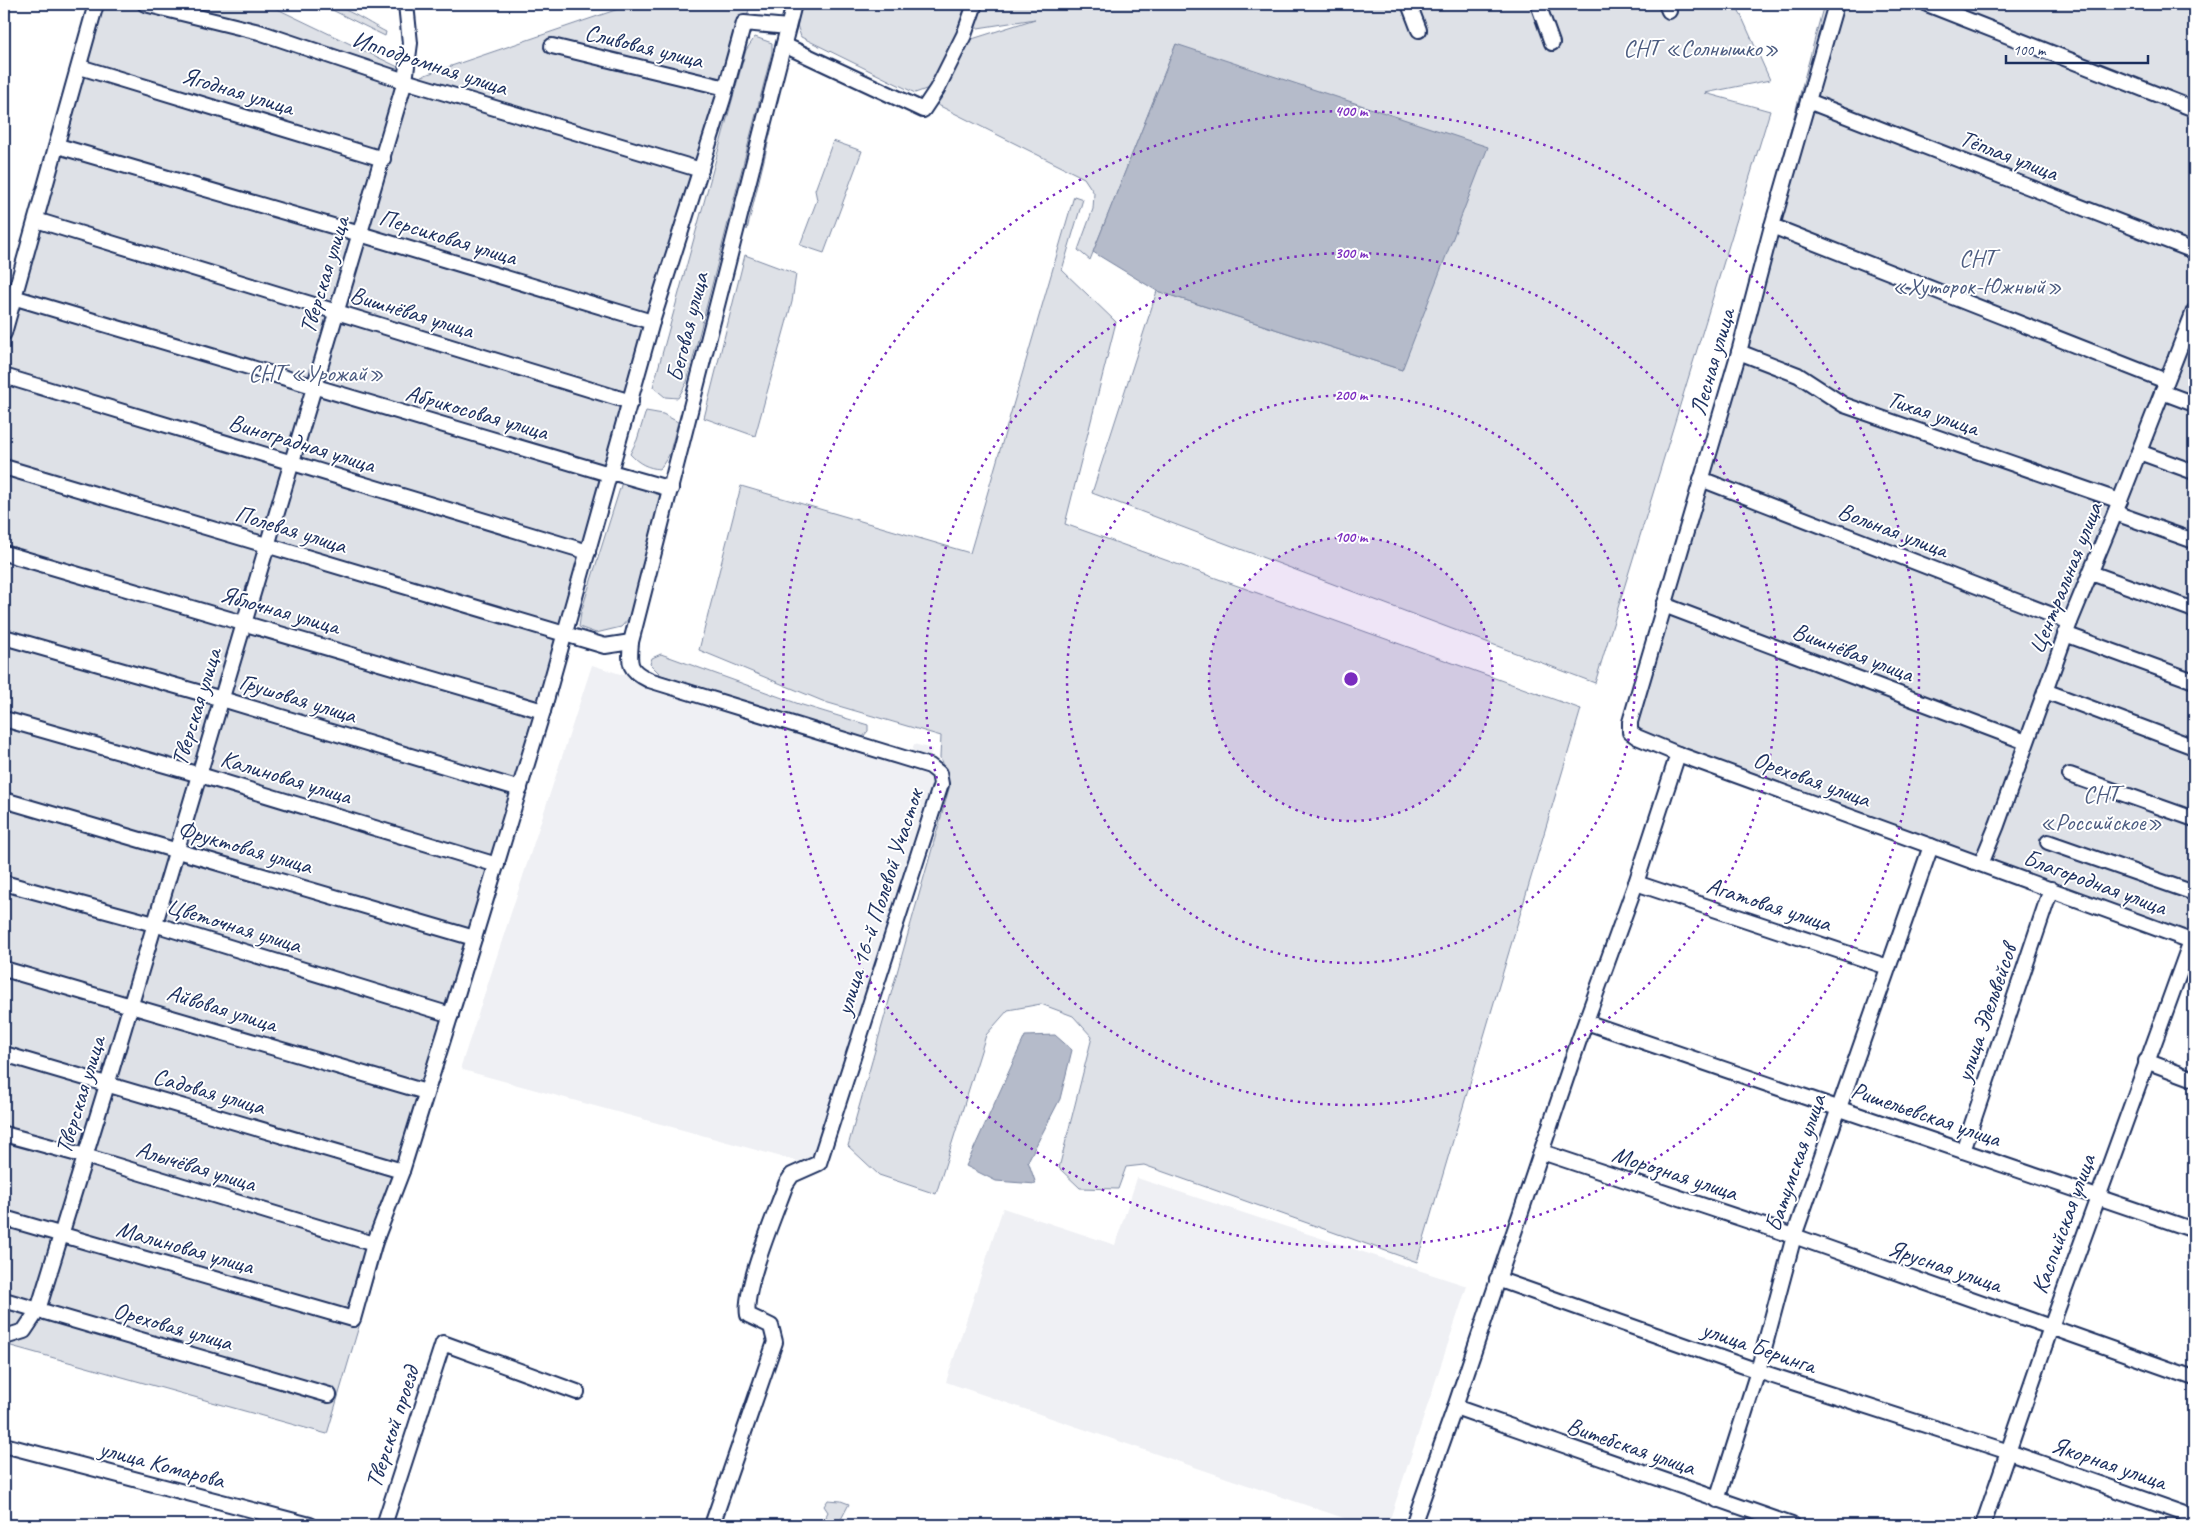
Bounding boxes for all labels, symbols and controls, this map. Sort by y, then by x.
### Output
street label: Сливовая улица [582,17,708,76]
street label: Ипподромная улица [349,24,513,103]
scale bar [2006,32,2148,64]
park label: СНТ «Солнышко» [1623,33,1779,63]
text: 100 m [2013,41,2047,60]
street label: Ягодная улица [179,60,300,123]
text: 400 m [1335,102,1369,121]
street label: Тёплая улица [1956,123,2064,188]
street label: Персиковая улица [376,202,522,273]
street label: Тверская улица [292,211,357,337]
park label: СНТ «Хуторок-Южный» [1892,243,2062,301]
text: 300 m [1335,244,1369,263]
street label: Беговая улица [659,268,715,385]
street label: Вишнёвая улица [347,279,479,345]
street label: Лесная улица [1682,303,1742,419]
park label: СНТ «Урожай» [248,358,384,388]
street label: Абрикосовая улица [402,377,553,447]
street label: Тихая улица [1883,383,1985,443]
text: 200 m [1335,386,1369,405]
street label: Виноградная улица [225,407,380,480]
street label: Вольная улица [1834,495,1954,565]
street label: Центральная улица [2021,496,2110,658]
street label: Полевая улица [232,498,352,561]
text: 100 m [1335,528,1369,547]
street label: Яблочная улица [217,579,345,642]
street label: Вишнёвая улица [1788,615,1919,689]
street label: Тверская улица [164,643,229,769]
street label: Грушовая улица [236,666,362,730]
centre of rings [1342,670,1360,688]
street label: Калиновая улица [217,743,356,811]
street label: Ореховая улица [1749,744,1876,815]
park label: СНТ «Российское» [2040,779,2162,837]
street label: улица 16-й Полевой Участок [828,783,930,1021]
street label: Фруктовая улица [174,814,317,881]
street label: Благородная улица [2019,842,2172,922]
street label: Агатовая улица [1703,870,1836,939]
street label: Цветочная улица [163,890,307,960]
street label: улица Эдельвейсов [1948,937,2025,1087]
street label: Айвовая улица [163,977,283,1040]
street label: Тверская улица [48,1031,113,1157]
street label: Садовая улица [150,1061,270,1122]
street label: Ришельевская улица [1847,1074,2006,1154]
street label: Батумская улица [1758,1089,1833,1236]
street label: Алычёвая улица [133,1134,261,1199]
street label: Морозная улица [1609,1139,1743,1208]
street label: Каспийская улица [2024,1149,2103,1298]
street label: Малиновая улица [113,1213,258,1281]
street label: Ярусная улица [1884,1233,2008,1300]
street label: Ореховая улица [110,1295,237,1358]
street label: улица Беринга [1696,1313,1822,1381]
street label: Тверской проезд [358,1360,427,1492]
street label: Витебская улица [1563,1410,1701,1482]
street label: Якорная улица [2048,1429,2172,1497]
street label: улица Комарова [94,1432,229,1495]

